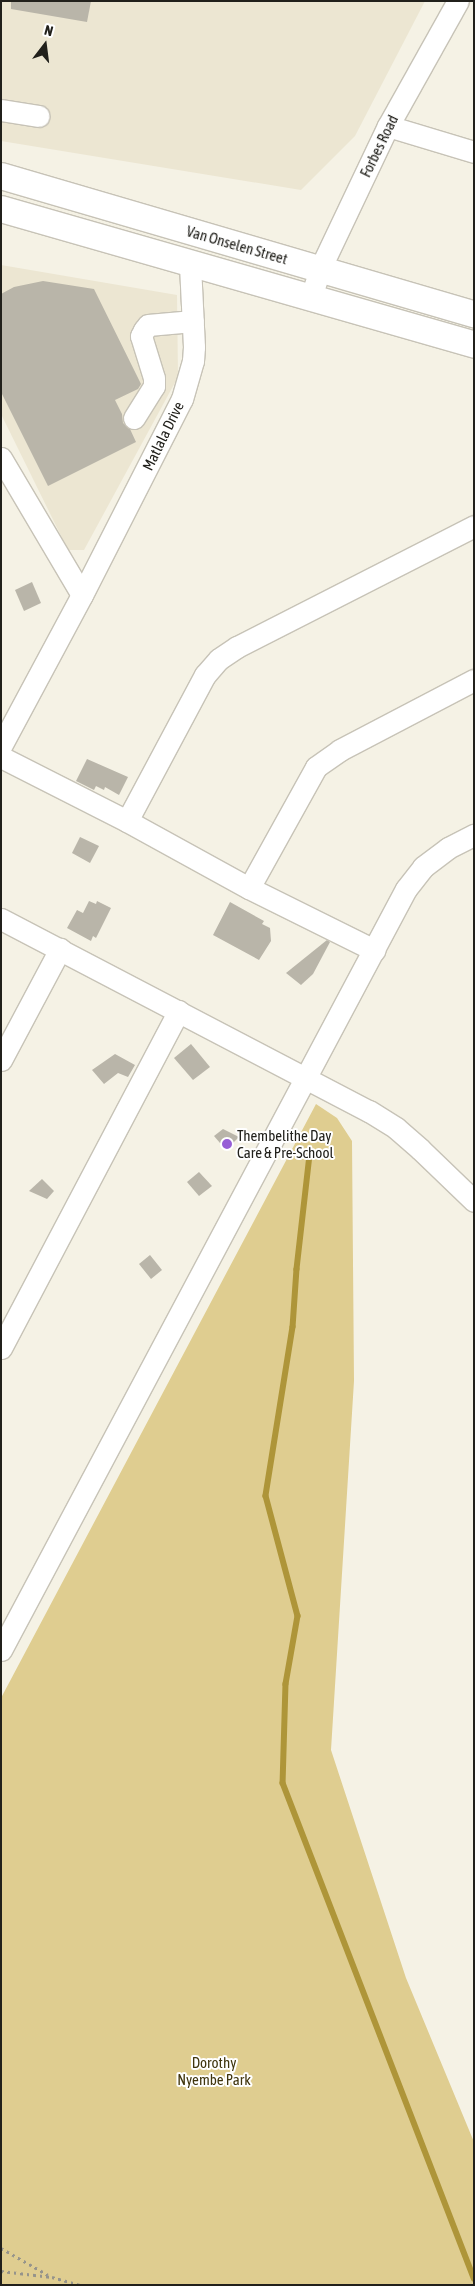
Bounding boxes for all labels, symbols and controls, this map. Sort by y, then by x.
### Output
north arrow [20,20,70,70]
text: N [43,22,55,39]
street label: Forbes Road [356,112,402,180]
street label: Van Onselen Street [184,222,290,268]
street label: Matlala Drive [139,399,187,473]
place label: Thembelithe Day Care & Pre-School [237,1126,333,1161]
marker: Thembelithe Day Care & Pre-School [221,1138,233,1150]
park label: Dorothy Nyembe Park [177,2053,251,2088]

